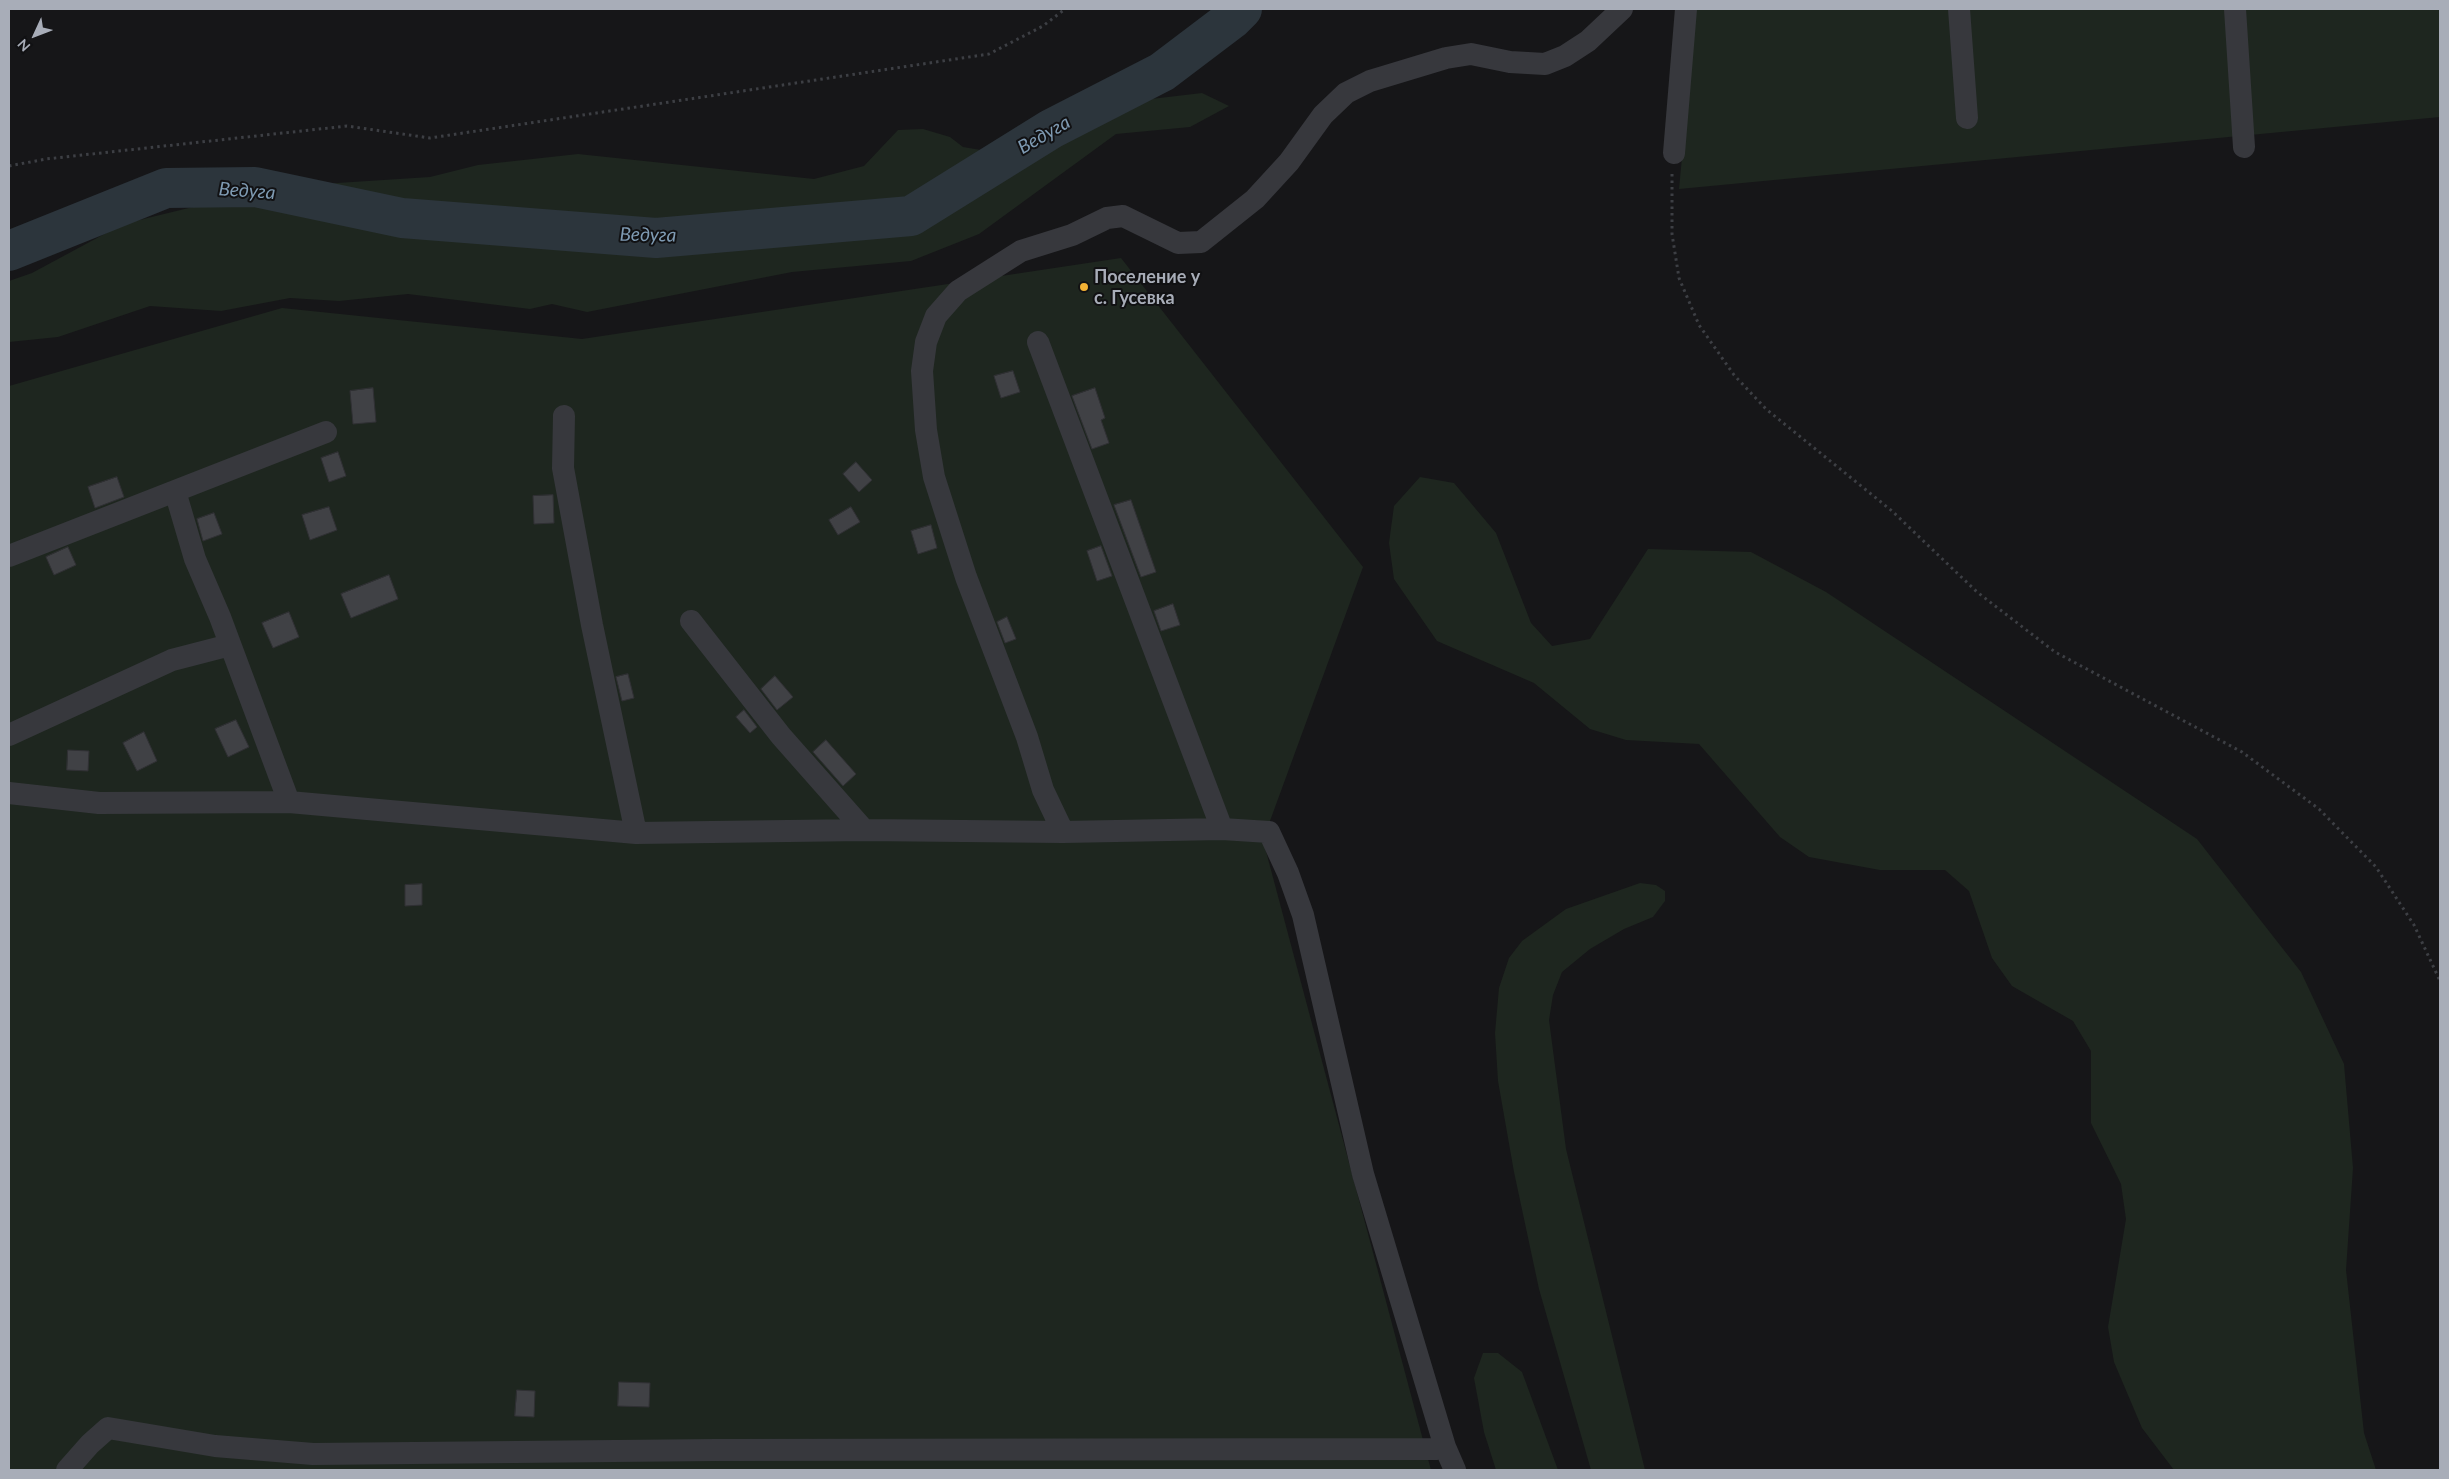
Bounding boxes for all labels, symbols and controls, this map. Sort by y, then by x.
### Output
north arrow [10,10,60,60]
text: N [14,36,34,55]
water label: Ведуга [1014,111,1074,159]
water label: Ведуга [218,178,276,204]
water label: Ведуга [619,223,677,247]
place label: Поселение у с. Гусевка [1094,266,1200,308]
marker: Поселение у с. Гусевка [1078,281,1090,293]

